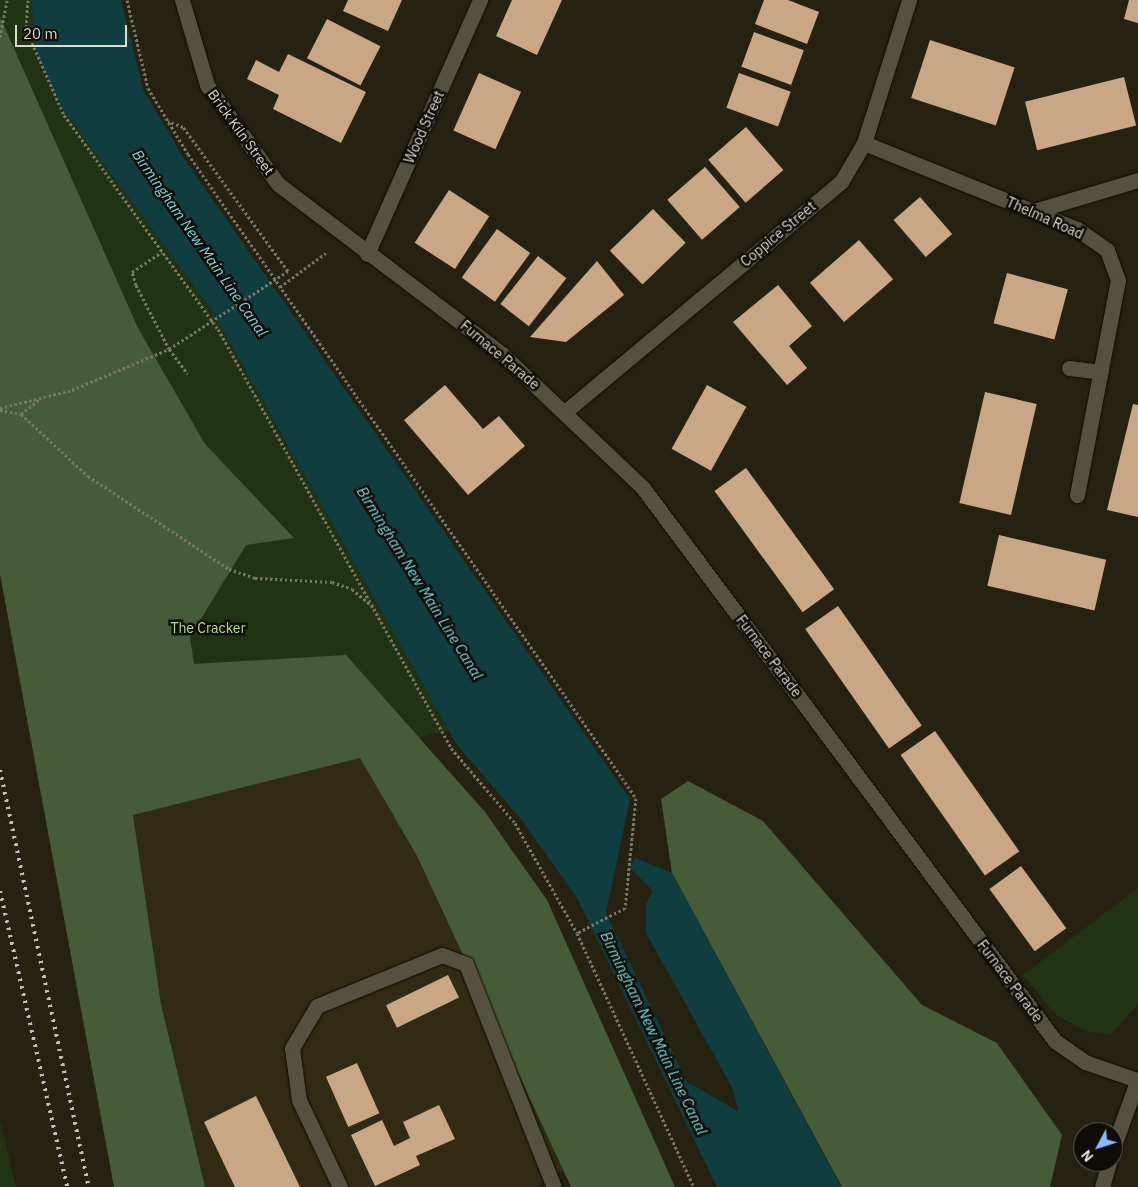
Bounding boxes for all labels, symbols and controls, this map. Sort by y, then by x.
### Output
scale bar [18,15,130,47]
text: 20 m [23,24,58,43]
street label: Brick Kiln Street [204,86,278,178]
street label: Wood Street [401,88,447,166]
water label: Birmingham New Main Line Canal [128,146,272,340]
street label: Thelma Road [1004,194,1086,242]
street label: Coppice Street [737,198,819,270]
street label: Furnace Parade [457,317,543,393]
water label: Birmingham New Main Line Canal [353,483,487,683]
street label: Furnace Parade [733,612,805,700]
park label: The Cracker [170,620,246,636]
water label: Birmingham New Main Line Canal [597,928,711,1138]
street label: Furnace Parade [974,937,1046,1025]
north arrow [1073,1122,1123,1172]
text: N [1077,1146,1097,1166]

